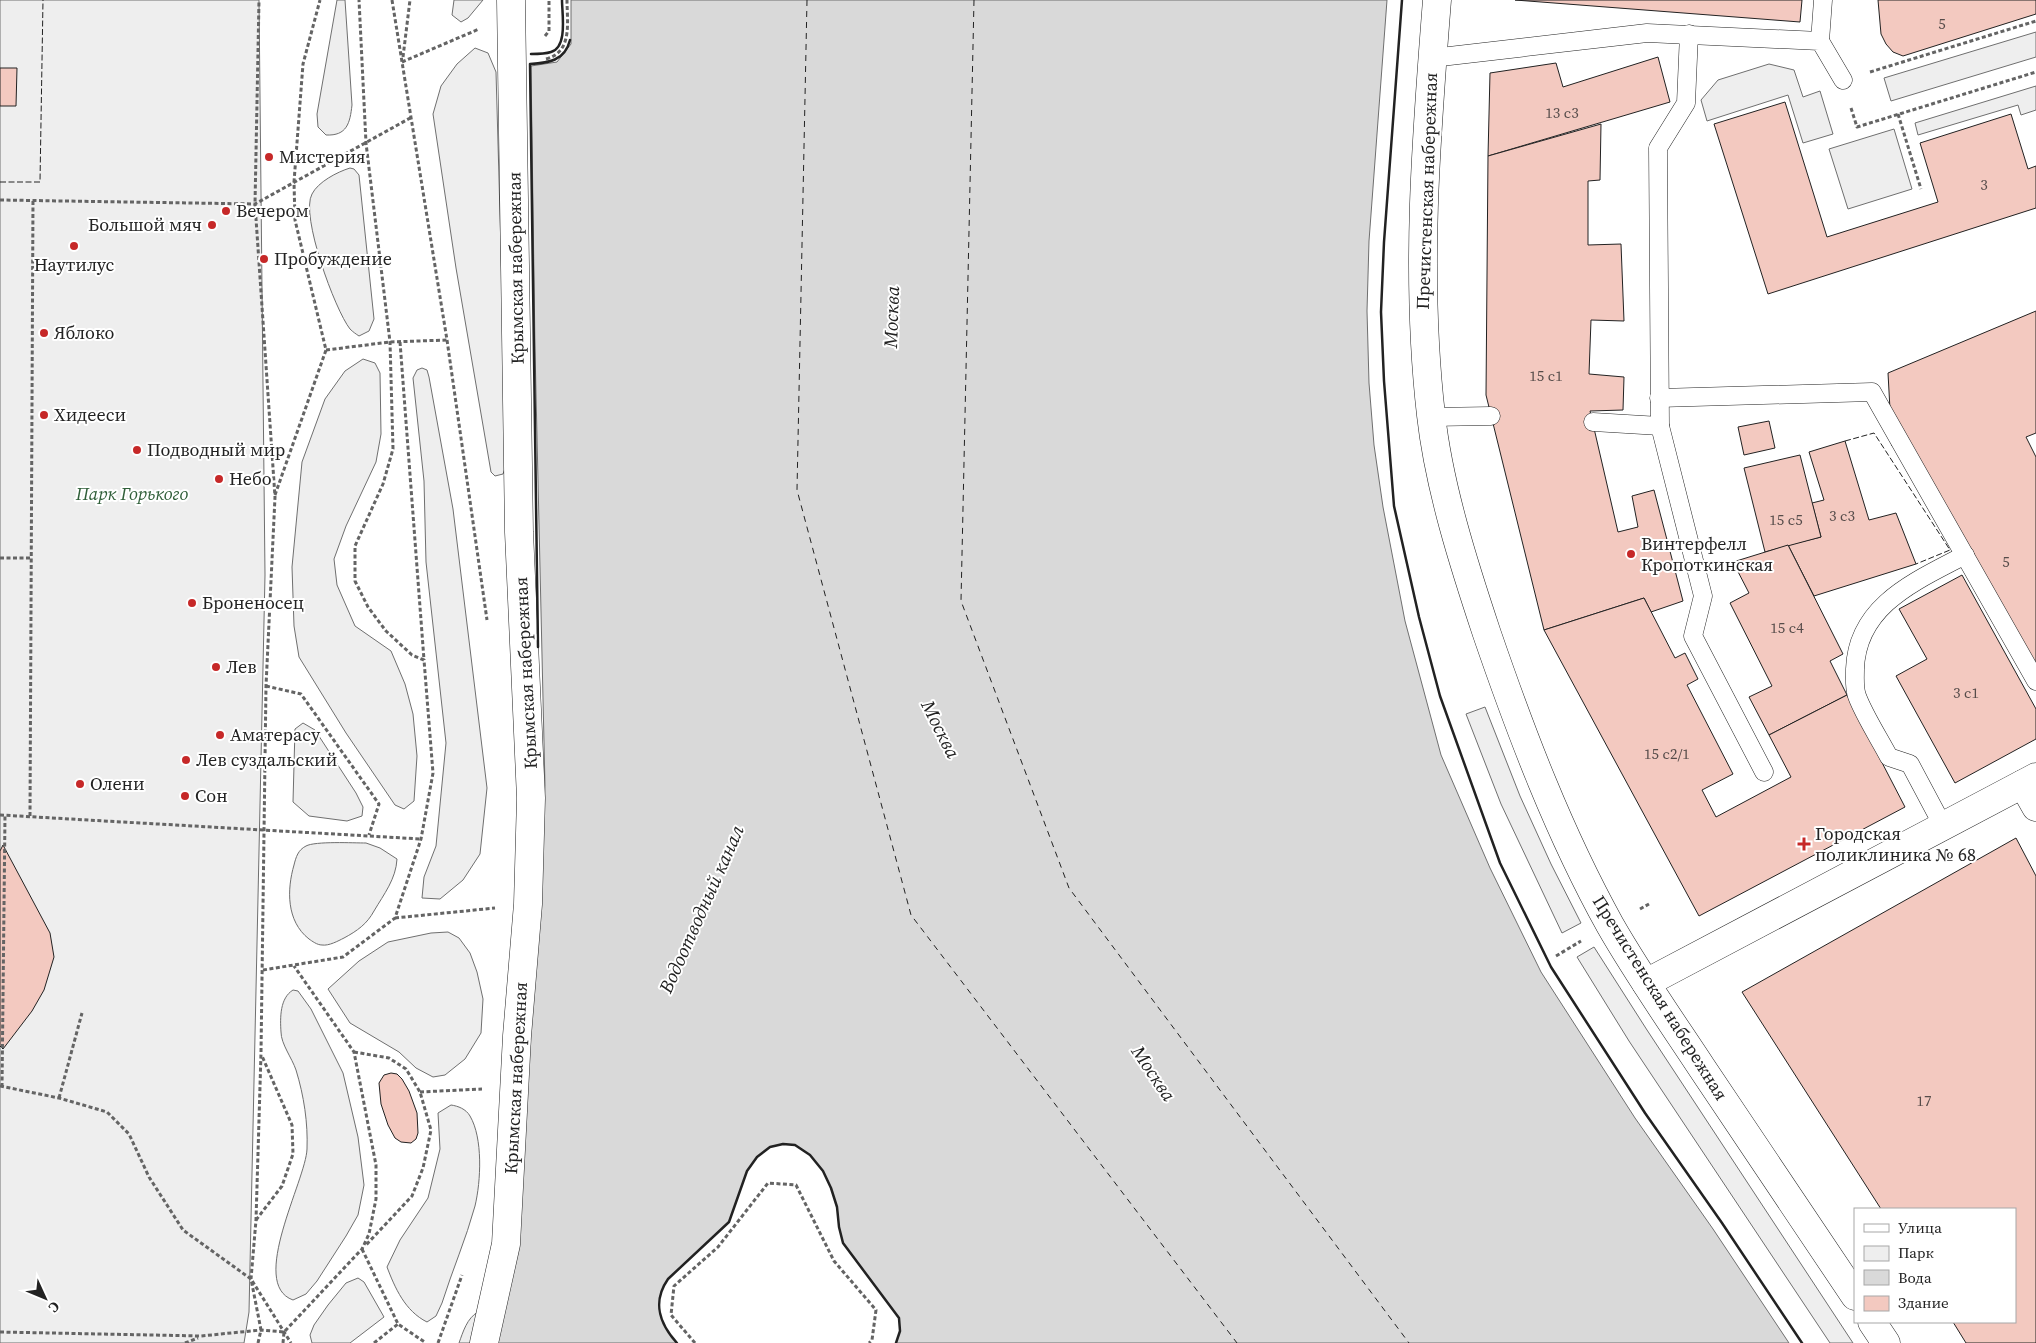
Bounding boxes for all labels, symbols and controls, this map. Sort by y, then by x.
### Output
house number: 5 [1938,13,1946,34]
street label: Пречистенская набережная [1410,72,1443,310]
house number: 13 с3 [1545,102,1579,123]
place label: Мистерия [279,144,366,169]
marker: Мистерия [263,151,275,163]
street label: Крымская набережная [501,172,530,365]
house number: 3 [1980,174,1988,195]
place label: Вечером [236,198,309,223]
marker: Вечером [220,205,232,217]
place label: Большой мяч [88,212,202,237]
marker: Большой мяч [206,219,218,231]
marker: Наутилус [68,240,80,252]
place label: Пробуждение [274,246,392,271]
place label: Наутилус [34,252,115,277]
marker: Пробуждение [258,253,270,265]
water label: Москва [877,285,905,350]
place label: Яблоко [54,320,114,345]
marker: Яблоко [38,327,50,339]
house number: 15 с1 [1529,365,1563,386]
place label: Хидееси [54,402,126,427]
marker: Хидееси [38,409,50,421]
place label: Подводный мир [147,437,285,462]
marker: Подводный мир [131,444,143,456]
place label: Небо [229,466,272,491]
marker: Небо [213,473,225,485]
park label: Парк Горького [75,481,188,506]
house number: 3 с3 [1829,505,1855,526]
house number: 15 с5 [1769,509,1803,530]
place label: Винтерфелл Кропоткинская [1641,531,1773,577]
marker: Винтерфелл Кропоткинская [1625,548,1637,560]
house number: 5 [2002,551,2010,572]
street label: Крымская набережная [508,576,543,770]
place label: Броненосец [202,590,304,615]
marker: Броненосец [186,597,198,609]
house number: 15 с4 [1770,617,1804,638]
place label: Лев [226,654,257,679]
marker: Лев [210,661,222,673]
house number: 3 с1 [1953,682,1979,703]
water label: Москва [915,695,967,763]
place label: Аматерасу [230,722,321,747]
marker: Аматерасу [214,729,226,741]
house number: 15 с2/1 [1644,743,1690,764]
place label: Лев суздальский [196,747,337,772]
marker: Лев суздальский [180,754,192,766]
place label: Олени [90,771,145,796]
marker: Олени [74,778,86,790]
place label: Сон [195,783,228,808]
marker: Сон [179,790,191,802]
water label: Водоотводный канал [652,820,750,998]
place label: Городская поликлиника № 68 [1815,821,1976,867]
marker: Городская поликлиника № 68 [1797,837,1811,851]
street label: Пречистенская набережная [1587,891,1734,1105]
street label: Крымская набережная [498,981,533,1175]
water label: Москва [1125,1039,1182,1106]
house number: 17 [1916,1090,1932,1111]
legend [1854,1208,2016,1323]
text: Улица [1898,1217,1942,1238]
text: Парк [1898,1242,1934,1263]
text: Вода [1898,1267,1932,1288]
north arrow [20,1273,70,1323]
text: Здание [1898,1292,1949,1313]
text: С [44,1297,65,1317]

